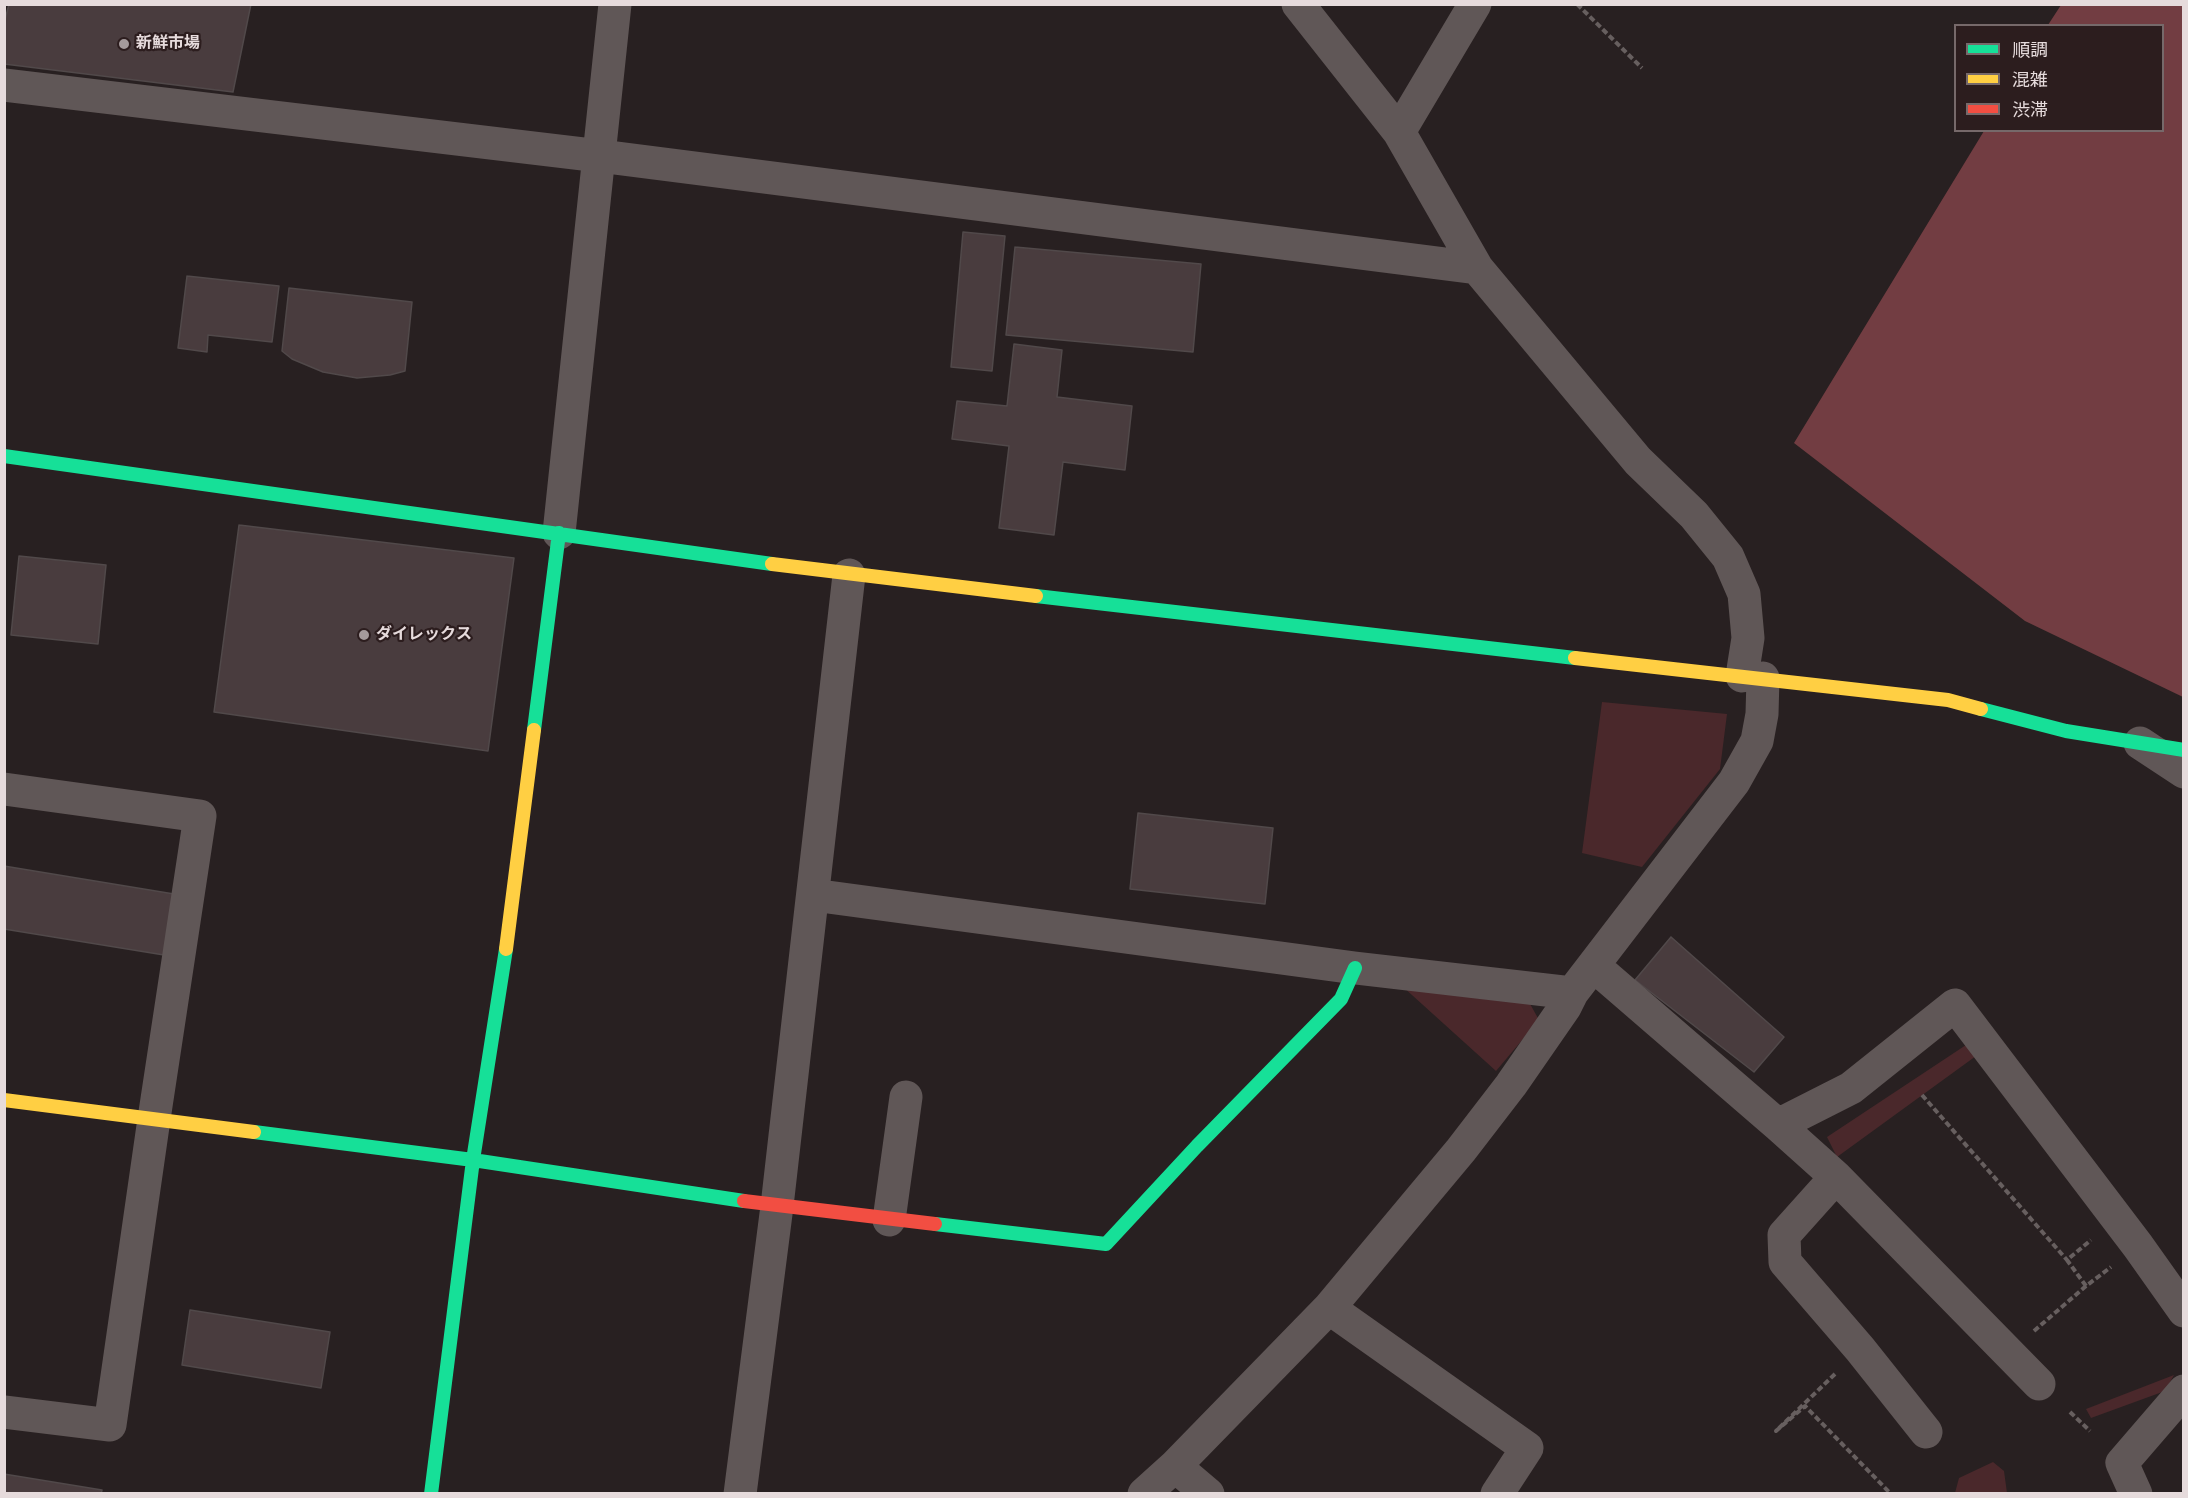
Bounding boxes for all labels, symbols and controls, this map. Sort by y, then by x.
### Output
legend [1954,24,2164,132]
place label: 新鮮市場 [136,34,200,54]
marker: 新鮮市場 [117,37,131,51]
text: 順調 [2012,38,2048,63]
text: 混雑 [2012,68,2048,93]
text: 渋滞 [2012,98,2048,123]
place label: ダイレックス [376,625,472,645]
marker: ダイレックス [357,628,371,642]

